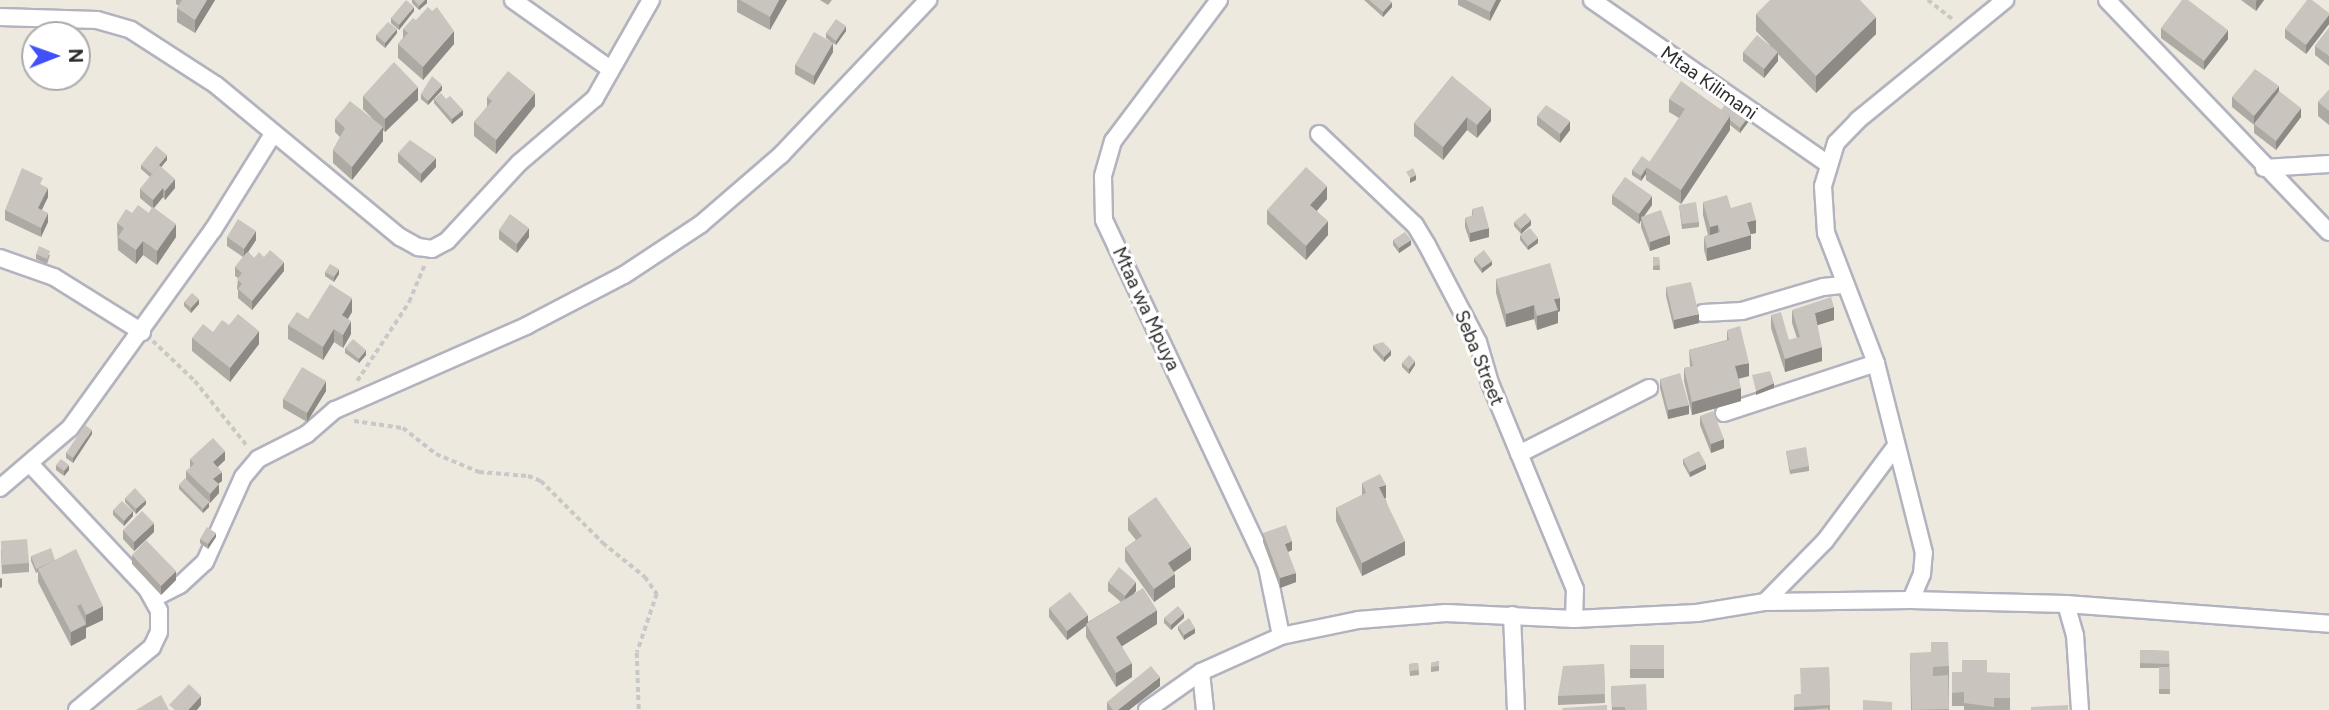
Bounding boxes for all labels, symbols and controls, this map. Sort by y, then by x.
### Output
north arrow [21,21,91,91]
street label: Mtaa Kilimani [1656,41,1762,125]
text: N [64,48,87,63]
street label: Mtaa wa Mpuya [1107,244,1185,374]
street label: Seba Street [1450,307,1508,409]

